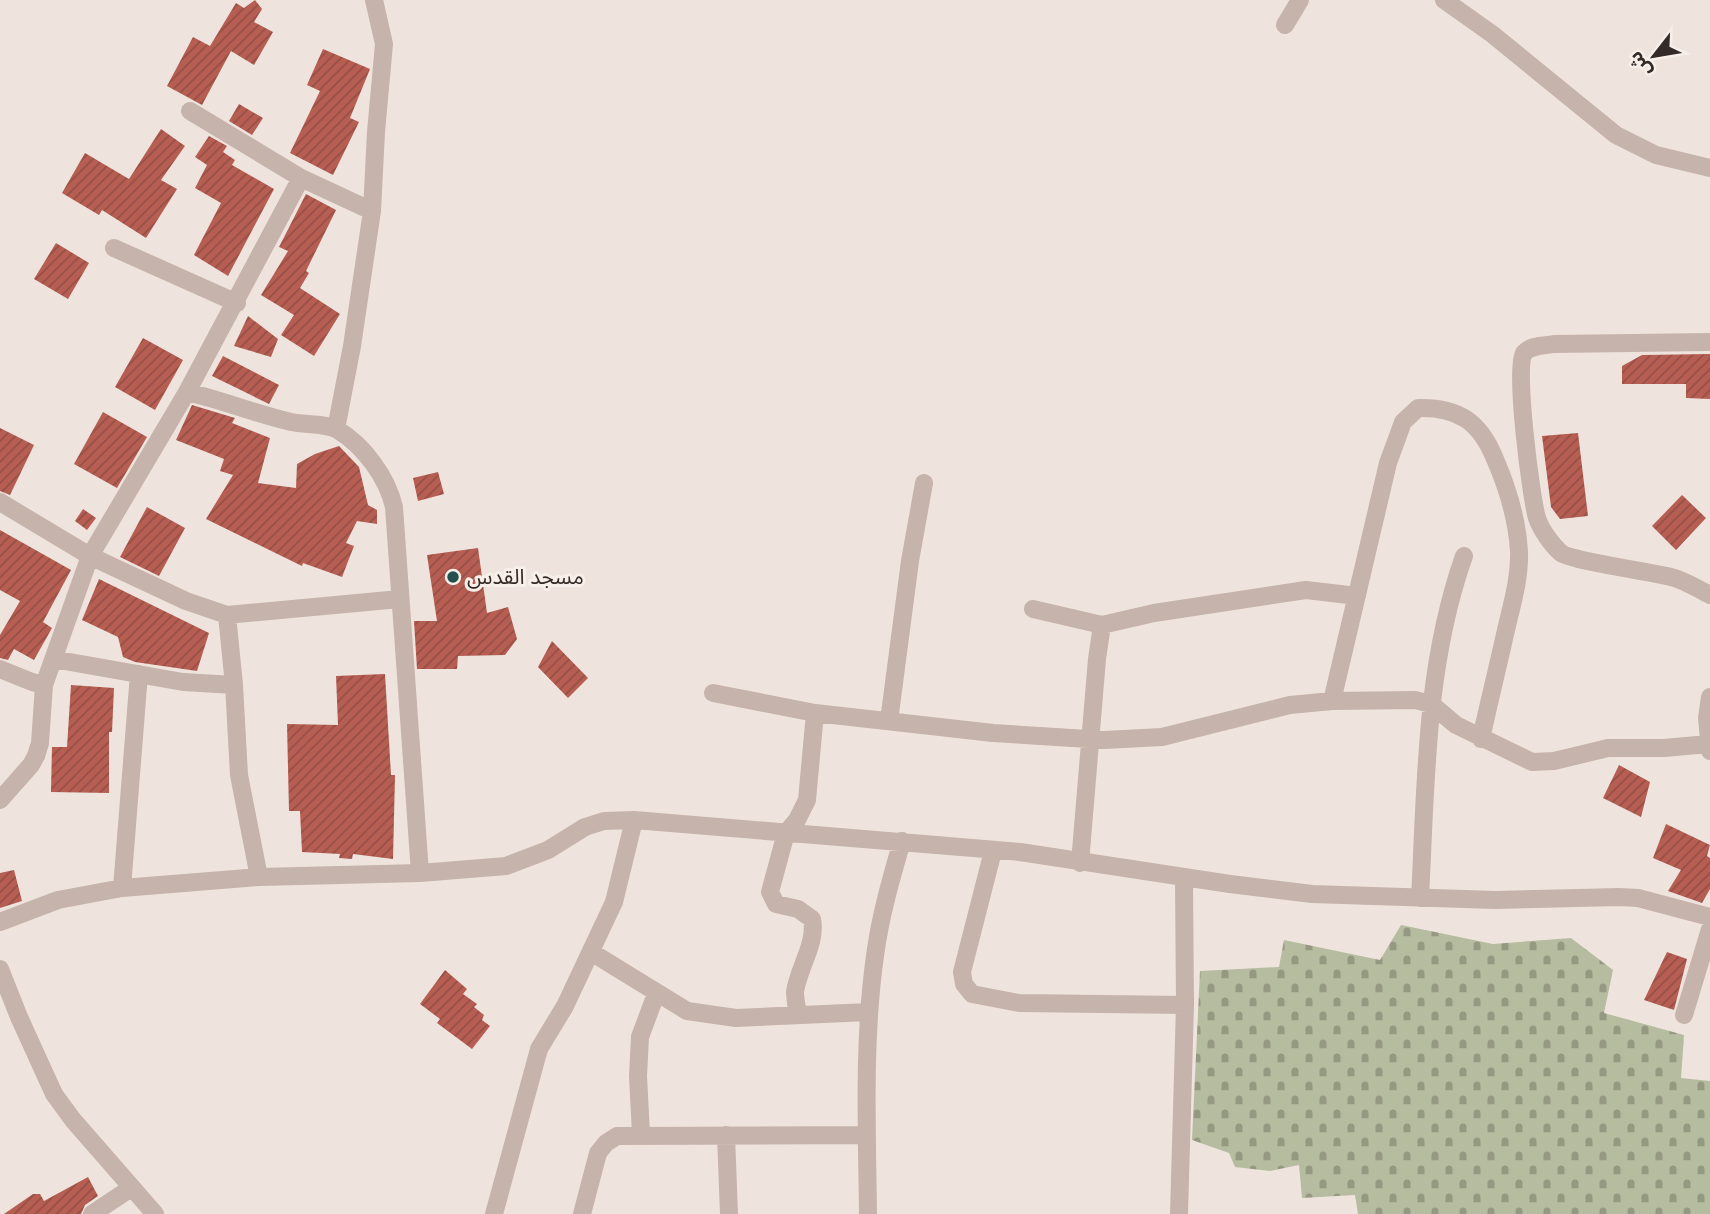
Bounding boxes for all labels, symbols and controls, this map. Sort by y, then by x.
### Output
north arrow [1619,21,1689,91]
text: ش [1624,48,1656,81]
place label: مسجد القدس [467,565,584,589]
marker: مسجد القدس [445,569,461,585]

